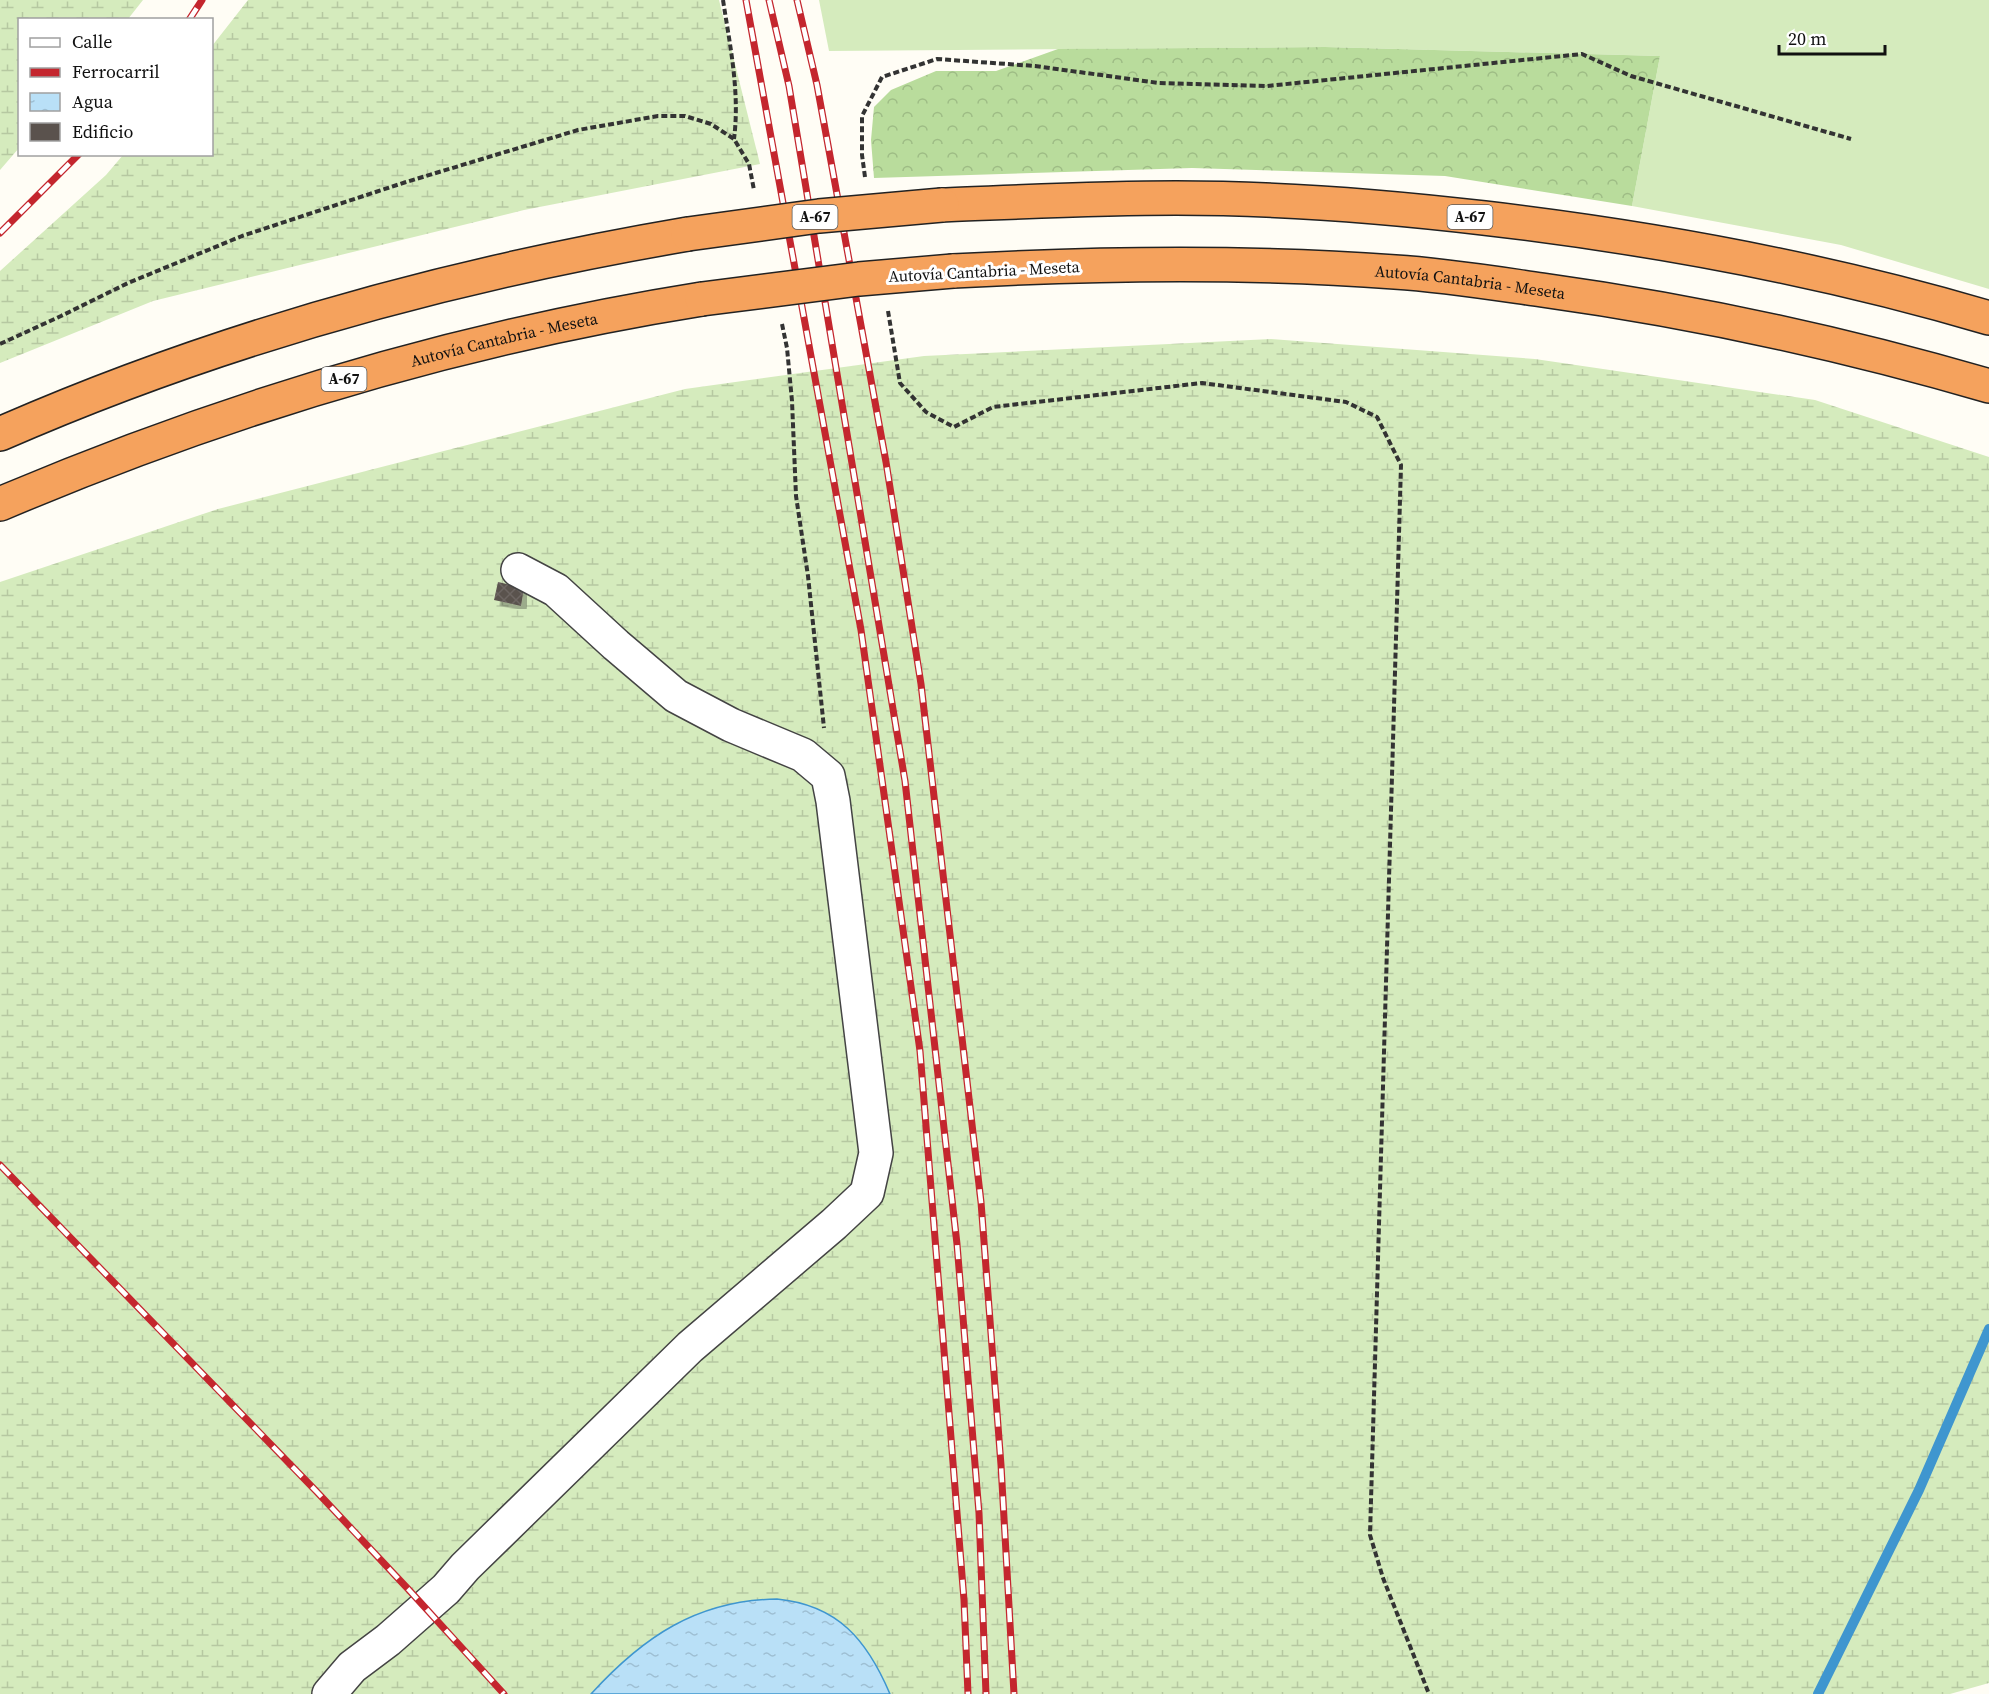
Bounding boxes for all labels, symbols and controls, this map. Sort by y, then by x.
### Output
legend [18,18,213,156]
scale bar [1779,18,1886,56]
text: 20 m [1788,26,1826,51]
text: Calle [72,29,112,54]
text: Ferrocarril [72,59,160,84]
text: Agua [72,89,114,114]
text: Edificio [72,119,133,144]
road number: A-67 [792,205,838,229]
road number: A-67 [1448,205,1492,229]
street label: Autovía Cantabria - Meseta [888,255,1081,287]
street label: Autovía Cantabria - Meseta [1374,260,1568,304]
street label: Autovía Cantabria - Meseta [408,307,600,372]
road number: A-67 [322,367,366,391]

